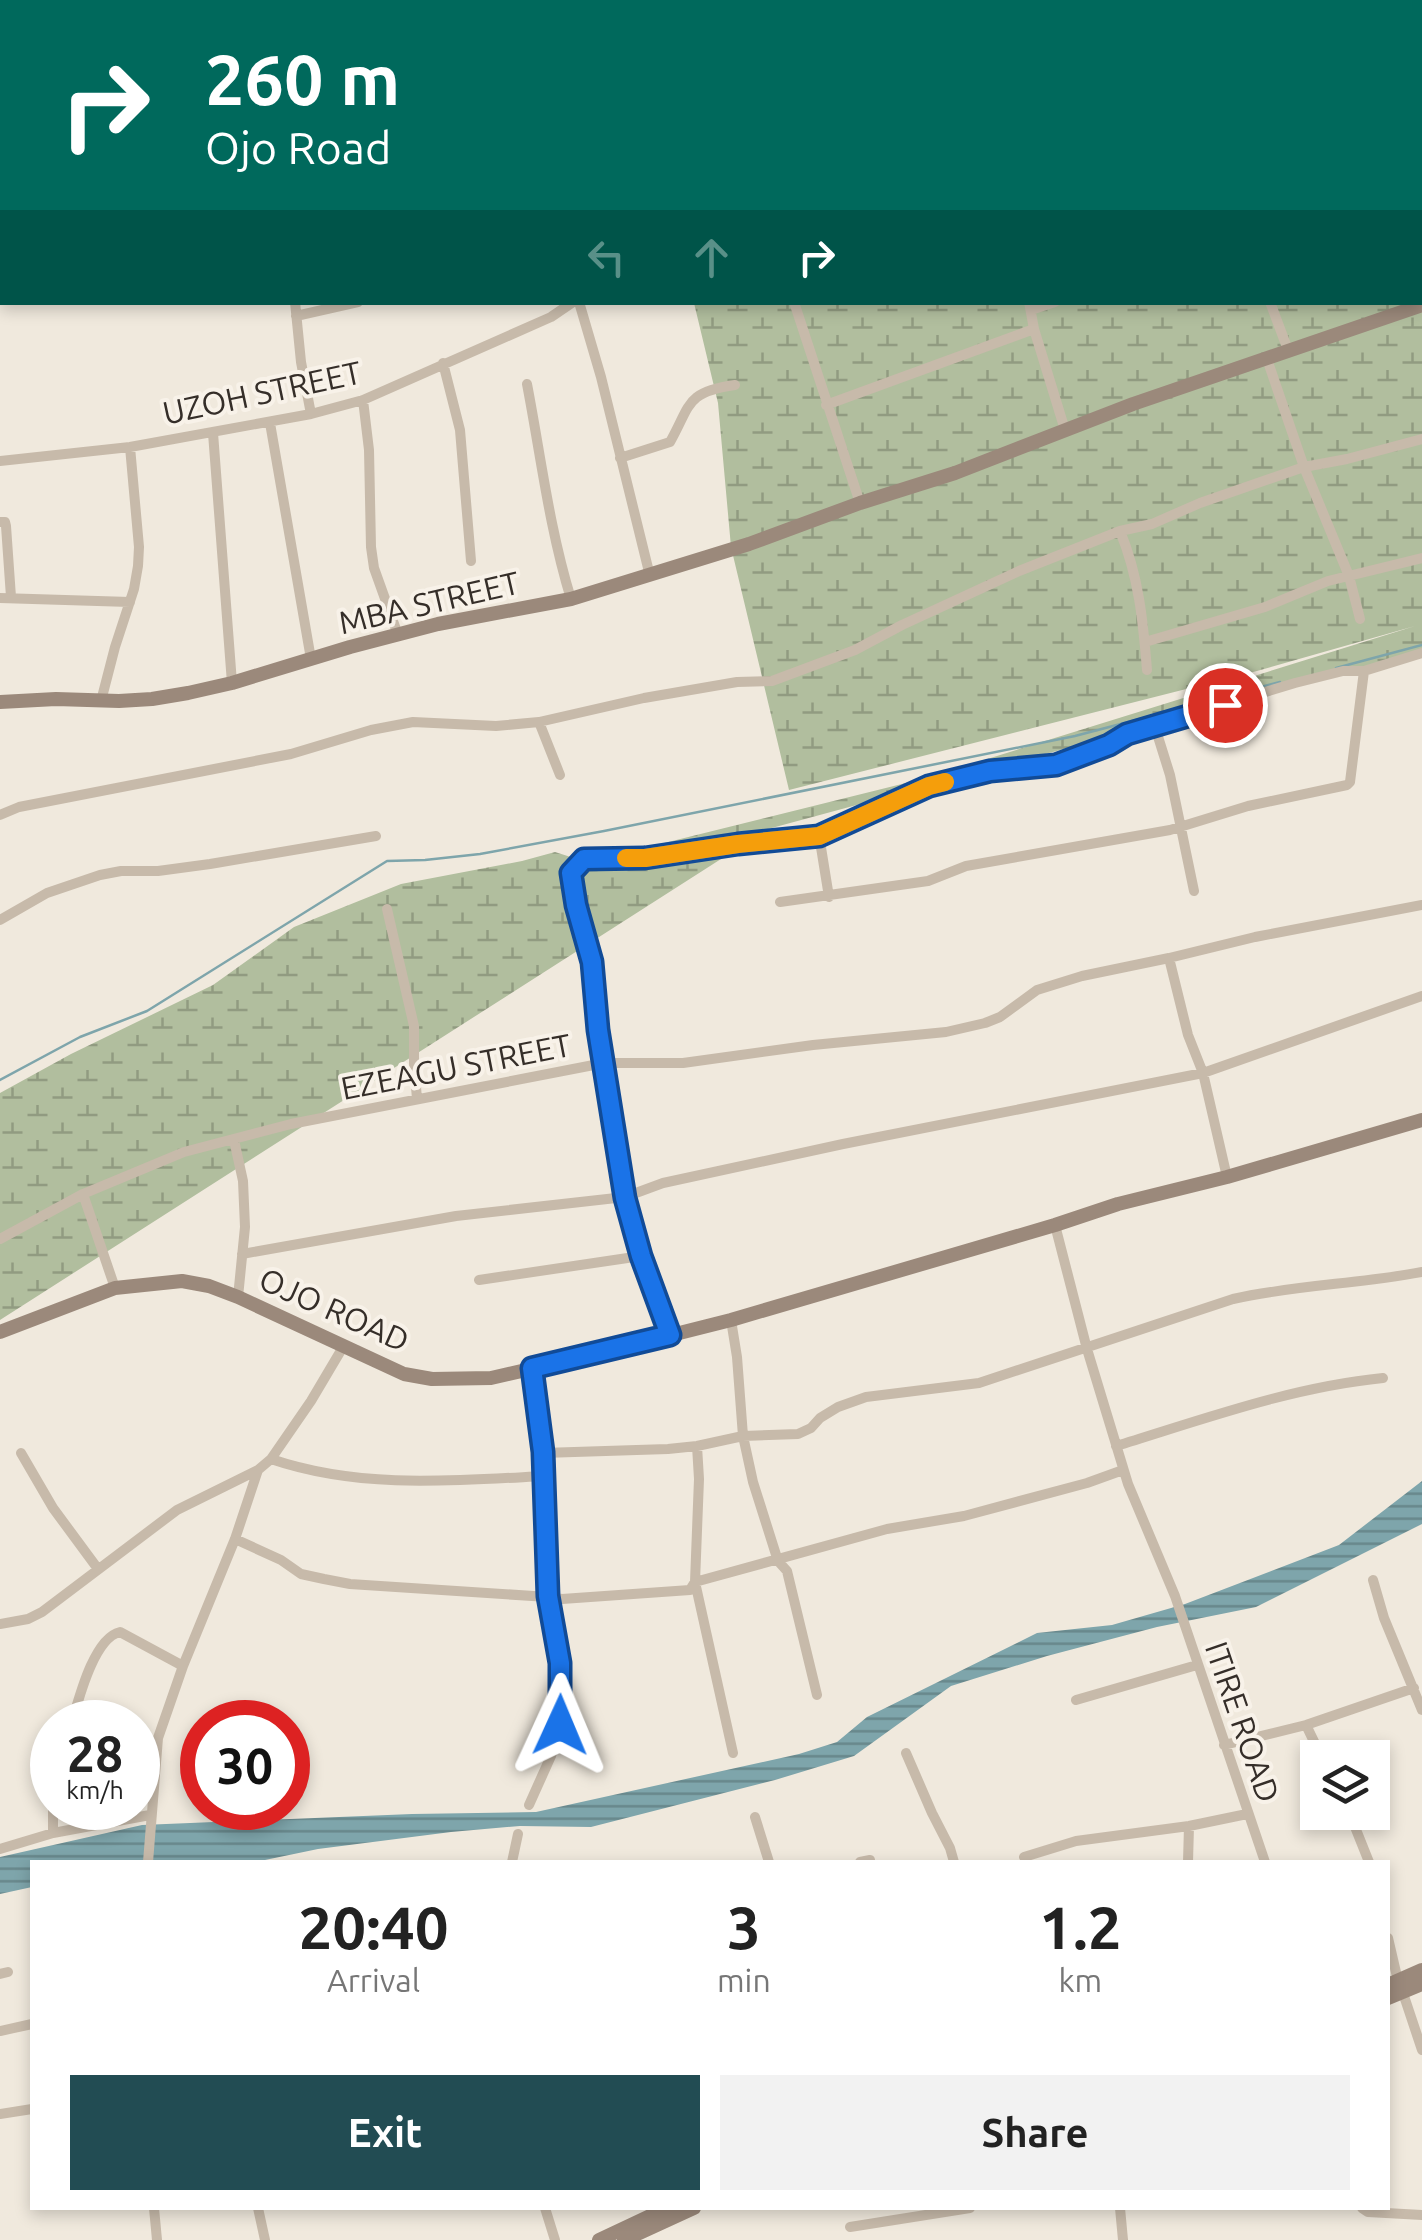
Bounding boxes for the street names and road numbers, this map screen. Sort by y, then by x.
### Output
street label: UZOH STREET [159,353,365,431]
street label: MBA STREET [335,564,523,640]
street label: EZEAGU STREET [338,1026,574,1106]
street label: OJO ROAD [254,1260,415,1358]
street label: ITIRE ROAD [1199,1637,1287,1807]

